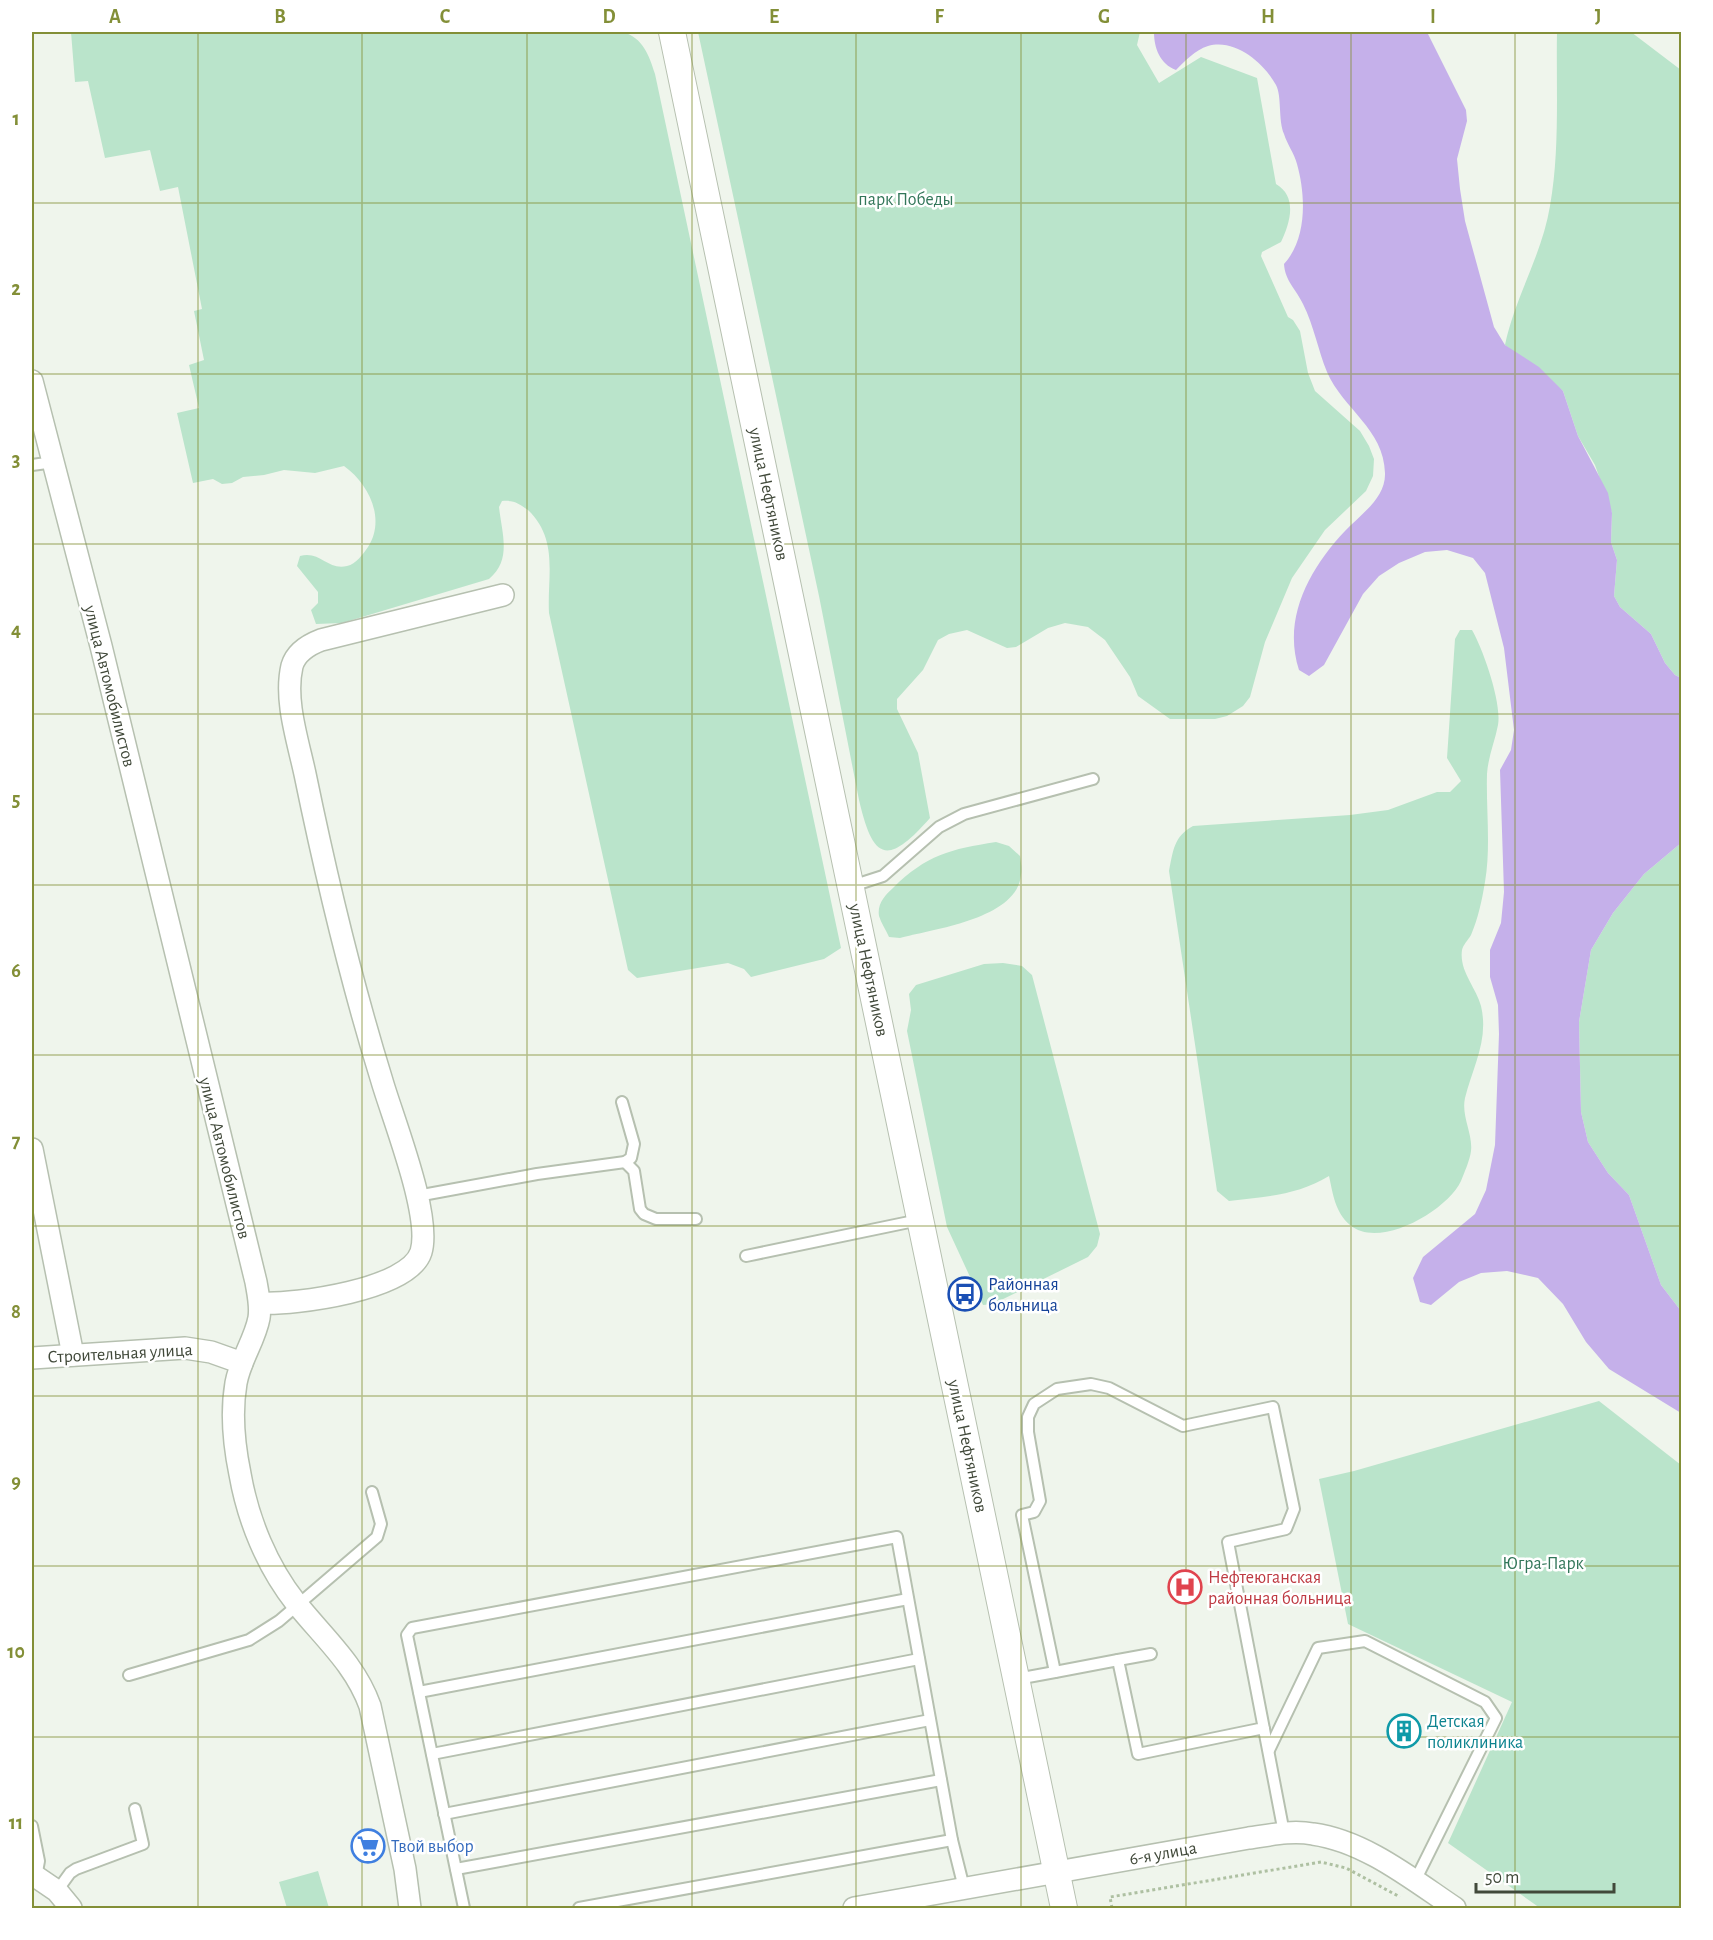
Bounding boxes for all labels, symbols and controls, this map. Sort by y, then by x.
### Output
text: A [109,7,121,27]
text: B [274,7,286,27]
text: C [440,7,451,27]
text: D [602,7,616,27]
text: E [769,7,779,27]
text: F [934,7,944,27]
text: G [1098,7,1110,27]
text: H [1261,7,1275,27]
text: I [1430,7,1436,27]
text: J [1595,7,1601,27]
text: 1 [12,109,20,129]
park label: парк Победы [858,190,954,209]
text: 2 [11,279,21,299]
street label: улица Нефтяников [745,425,791,562]
text: 3 [12,450,20,470]
street label: улица Автомобилистов [80,602,139,769]
text: 4 [11,620,21,640]
text: 5 [12,790,20,810]
street label: улица Нефтяников [845,901,891,1038]
text: 6 [11,961,21,981]
street label: улица Автомобилистов [195,1074,254,1241]
text: 7 [12,1131,21,1151]
bus stop icon: Районная больница [947,1276,983,1312]
place label: Районная больница [988,1276,1059,1315]
text: 8 [11,1302,21,1322]
street label: Строительная улица [47,1341,193,1367]
street label: улица Нефтяников [944,1377,990,1514]
text: 9 [11,1472,21,1492]
park label: Югра-Парк [1502,1555,1584,1573]
hospital icon: Нефтеюганская районная больница [1167,1569,1203,1605]
place label: Нефтеюганская районная больница [1208,1569,1352,1608]
text: 10 [7,1642,25,1662]
building icon: Детская поликлиника [1386,1713,1422,1749]
place label: Детская поликлиника [1427,1713,1523,1752]
text: 11 [9,1813,23,1833]
supermarket icon: Твой выбор [350,1828,386,1864]
place label: Твой выбор [391,1837,474,1856]
street label: 6-я улица [1128,1839,1198,1869]
scale bar [1476,1856,1614,1894]
text: 50 m [1485,1869,1519,1887]

